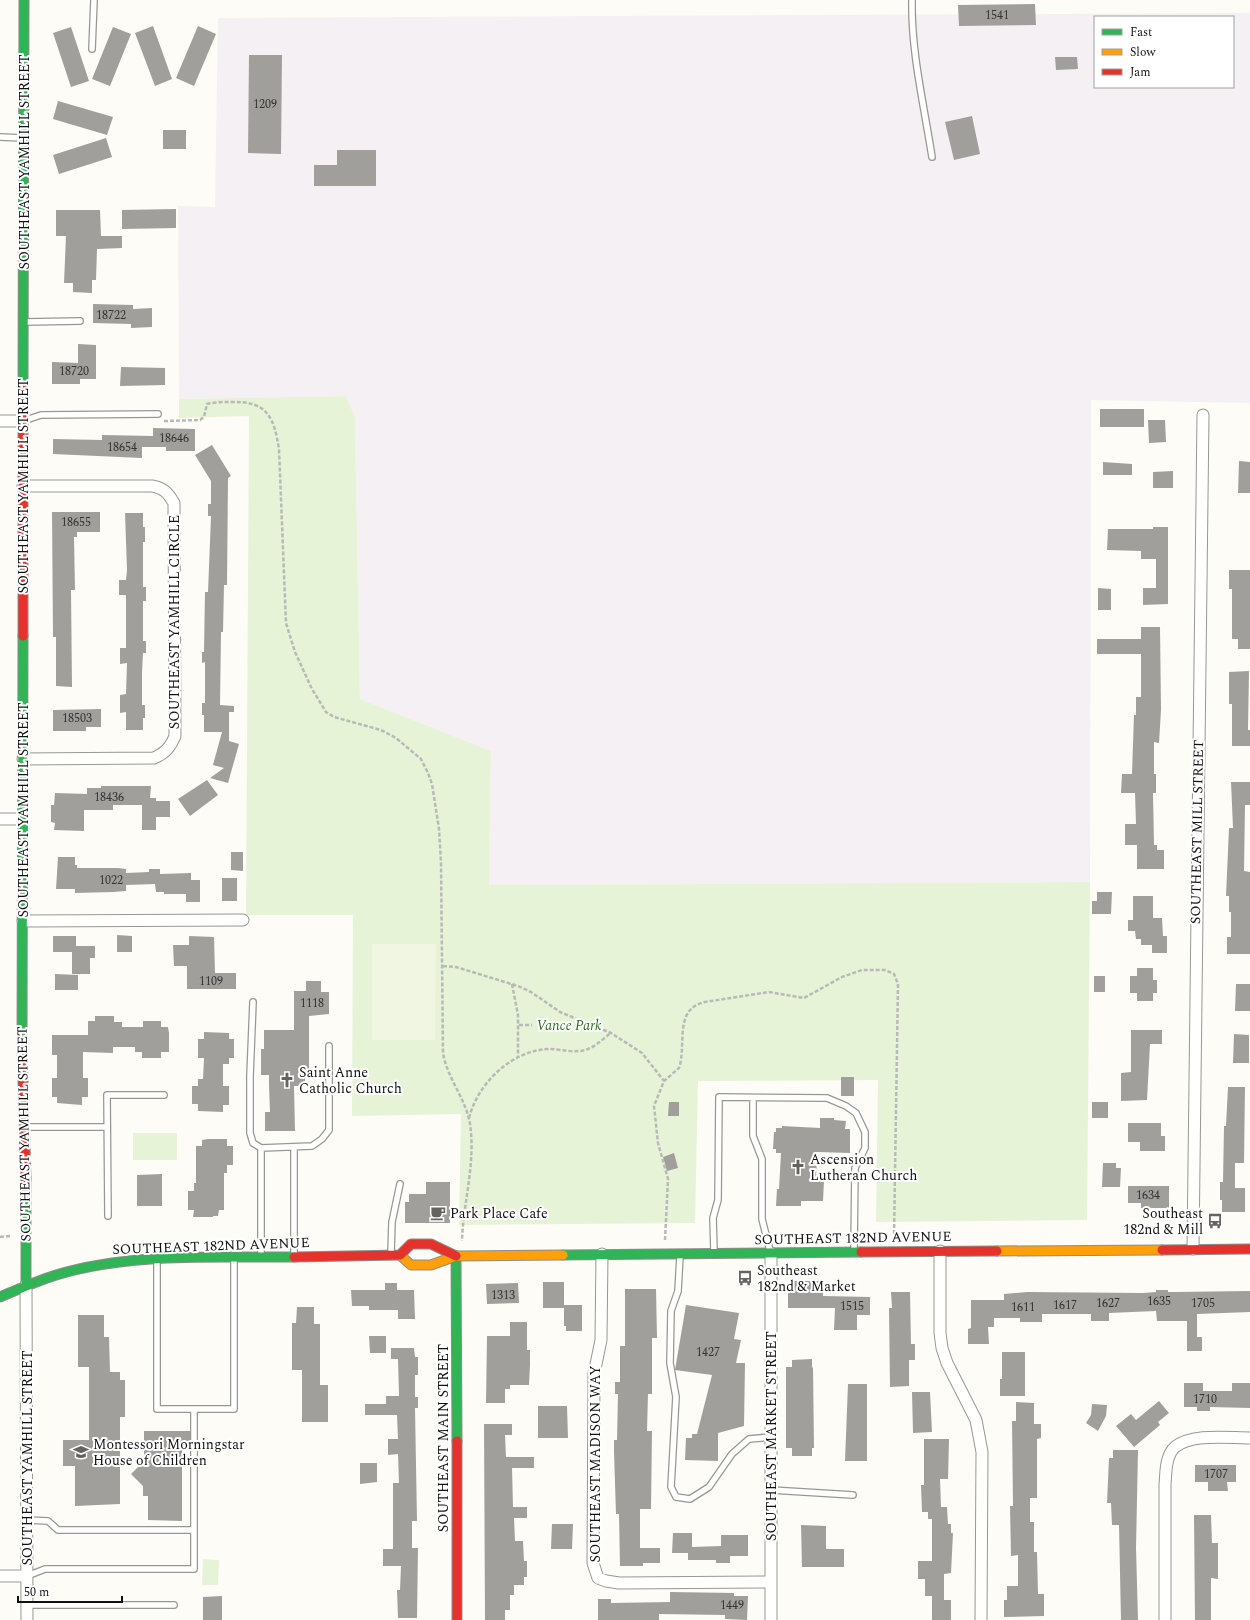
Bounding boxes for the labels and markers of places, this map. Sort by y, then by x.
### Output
place label: Saint Anne Catholic Church [299,1062,402,1099]
church icon: Saint Anne Catholic Church [278,1071,296,1089]
place label: Ascension Lutheran Church [810,1149,917,1186]
church icon: Ascension Lutheran Church [789,1158,807,1176]
place label: Park Place Cafe [450,1203,548,1224]
place label: Southeast 182nd & Mill [1123,1203,1203,1240]
cafe icon: Park Place Cafe [429,1204,447,1222]
bus stop icon: Southeast 182nd & Mill [1206,1212,1224,1230]
place label: Southeast 182nd & Market [757,1260,856,1297]
bus stop icon: Southeast 182nd & Market [736,1269,754,1287]
place label: Montessori Morningstar House of Children [93,1434,245,1471]
school or university icon: Montessori Morningstar House of Children [72,1443,90,1461]

